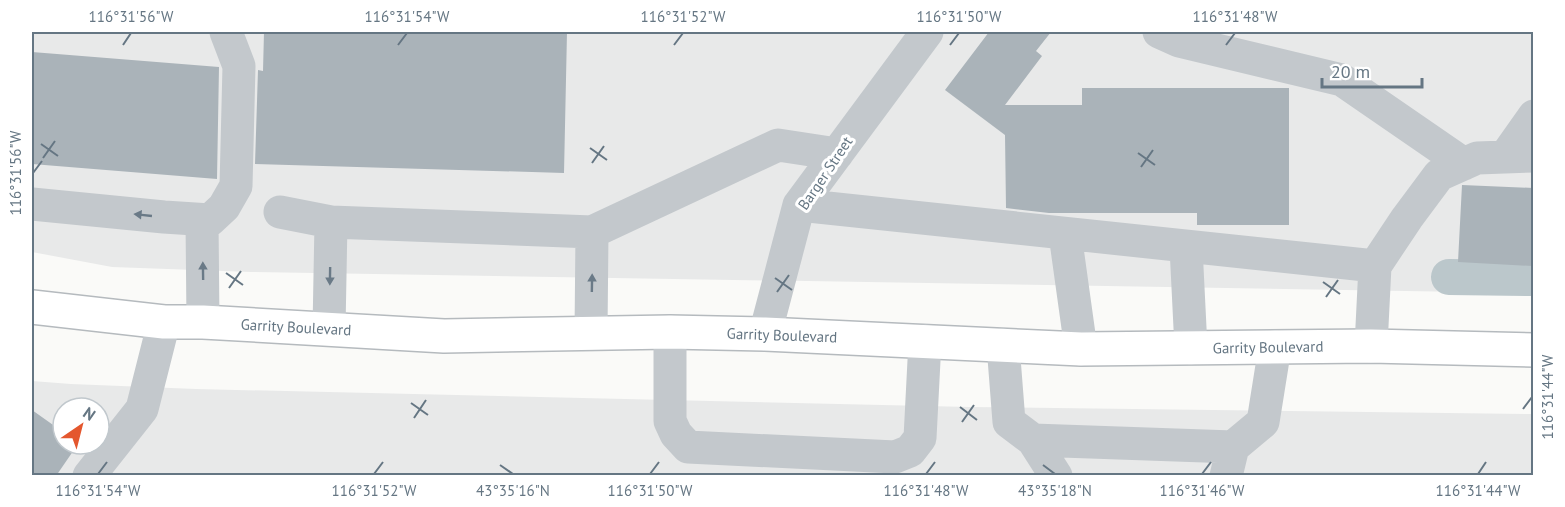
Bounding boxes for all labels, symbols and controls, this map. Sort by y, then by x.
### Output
text: 116°31'56"W [89,7,174,26]
text: 116°31'54"W [365,7,450,26]
text: 116°31'52"W [641,7,726,26]
text: 116°31'50"W [917,7,1002,26]
text: 116°31'48"W [1193,7,1278,26]
scale bar [1322,51,1422,89]
text: 20 m [1331,60,1370,83]
text: 116°31'56"W [6,130,25,215]
street label: Barger Street [794,133,856,213]
one-way arrow [134,210,153,220]
one-way arrow [198,262,207,281]
one-way arrow [325,266,335,285]
one-way arrow [587,273,596,292]
street label: Garrity Boulevard [240,315,352,339]
street label: Garrity Boulevard [726,324,838,346]
street label: Garrity Boulevard [1212,337,1324,357]
text: 116°31'44"W [1538,354,1557,439]
north arrow [51,396,111,456]
text: N [80,403,100,425]
text: 116°31'54"W [56,481,141,500]
text: 116°31'52"W [332,481,417,500]
text: 43°35'16"N [476,481,550,500]
text: 116°31'50"W [608,481,693,500]
text: 116°31'48"W [884,481,969,500]
text: 43°35'18"N [1018,481,1092,500]
text: 116°31'46"W [1160,481,1245,500]
text: 116°31'44"W [1436,481,1521,500]

